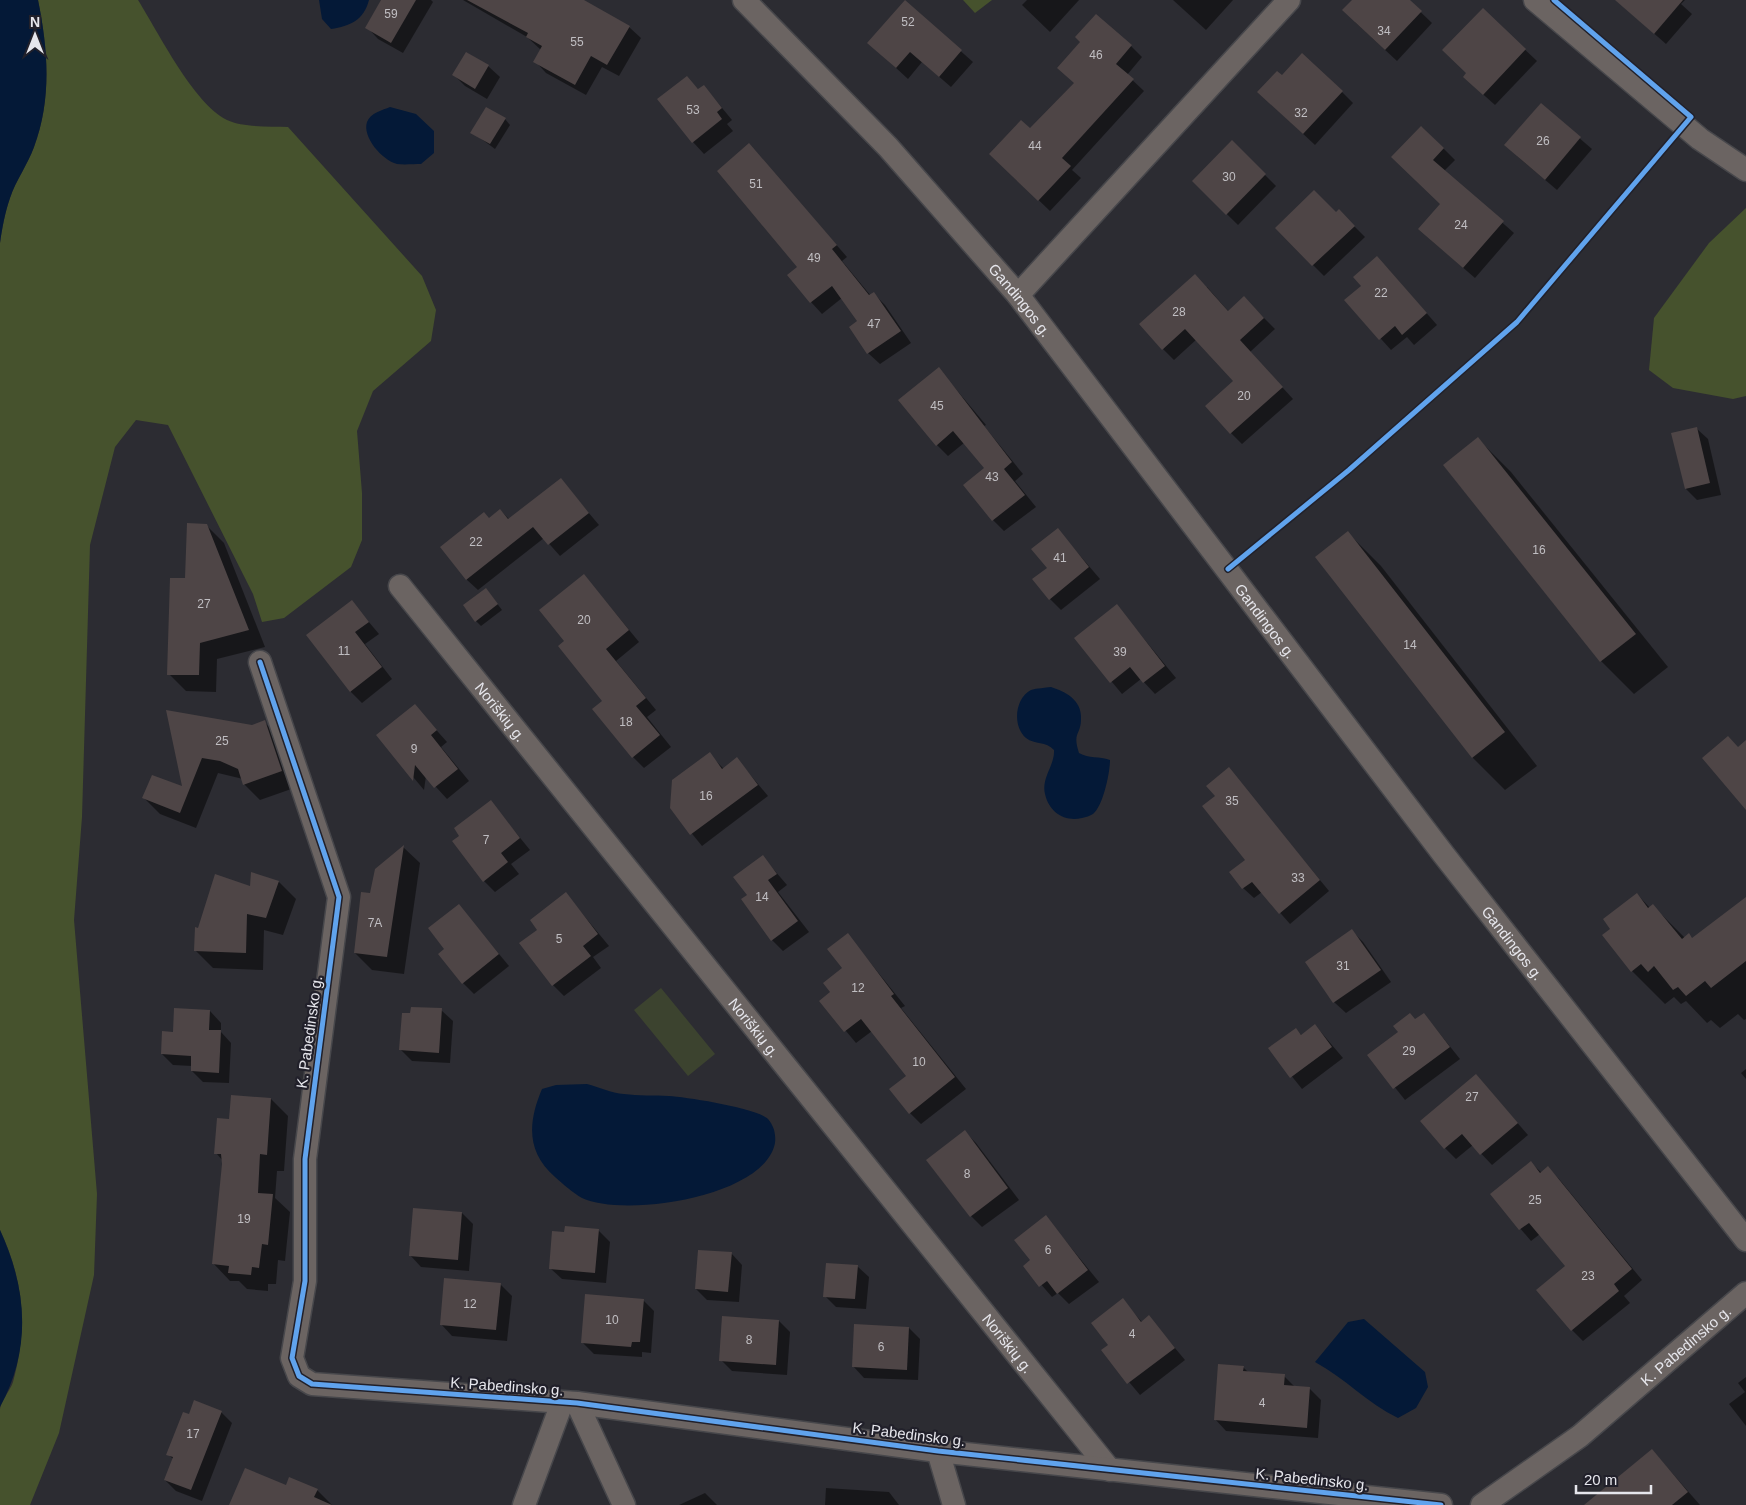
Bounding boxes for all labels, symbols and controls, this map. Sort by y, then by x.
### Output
house number: 59 [384,7,398,21]
north arrow [10,10,60,60]
text: N [30,14,40,30]
house number: 52 [901,15,915,29]
house number: 34 [1377,24,1391,38]
house number: 55 [570,35,584,49]
house number: 46 [1089,48,1103,62]
house number: 53 [686,103,700,117]
house number: 32 [1294,106,1308,120]
house number: 26 [1536,134,1550,148]
house number: 44 [1028,139,1042,153]
house number: 30 [1222,170,1236,184]
house number: 51 [749,177,763,191]
house number: 24 [1454,218,1468,232]
house number: 49 [807,251,821,265]
street label: Gandingos g. [986,260,1055,340]
house number: 22 [1374,286,1388,300]
house number: 28 [1172,305,1186,319]
house number: 47 [867,317,881,331]
house number: 20 [1237,389,1251,403]
house number: 45 [930,399,944,413]
house number: 43 [985,470,999,484]
house number: 22 [469,535,483,549]
house number: 16 [1532,543,1546,557]
house number: 41 [1053,551,1067,565]
street label: Gandingos g. [1232,580,1300,661]
house number: 27 [197,597,211,611]
house number: 20 [577,613,591,627]
house number: 14 [1403,638,1417,652]
house number: 11 [338,644,351,658]
house number: 39 [1113,645,1127,659]
street label: Noriškių g. [472,679,530,744]
house number: 18 [619,715,633,729]
house number: 25 [215,734,229,748]
house number: 9 [411,742,418,756]
house number: 16 [699,789,713,803]
house number: 35 [1225,794,1239,808]
house number: 7 [483,833,490,847]
house number: 33 [1291,871,1305,885]
house number: 14 [755,890,769,904]
street label: Gandingos g. [1479,902,1547,983]
house number: 7A [368,916,382,930]
house number: 5 [556,932,563,946]
house number: 31 [1336,959,1350,973]
street label: K. Pabedinsko g. [293,975,325,1089]
house number: 12 [851,981,865,995]
street label: Noriškių g. [726,994,783,1060]
house number: 29 [1402,1044,1416,1058]
house number: 10 [912,1055,926,1069]
house number: 27 [1465,1090,1479,1104]
house number: 8 [964,1167,971,1181]
house number: 25 [1528,1193,1542,1207]
house number: 19 [237,1212,251,1226]
house number: 6 [1045,1243,1052,1257]
house number: 23 [1581,1269,1595,1283]
house number: 12 [463,1297,477,1311]
street label: K. Pabedinsko g. [1637,1302,1734,1389]
street label: Noriškių g. [979,1310,1037,1376]
house number: 10 [605,1313,619,1327]
house number: 4 [1129,1327,1136,1341]
house number: 8 [746,1333,753,1347]
house number: 6 [878,1340,885,1354]
street label: K. Pabedinsko g. [450,1374,564,1398]
house number: 4 [1259,1396,1266,1410]
street label: K. Pabedinsko g. [852,1419,966,1449]
house number: 17 [186,1427,200,1441]
scale bar [1576,1462,1651,1494]
street label: K. Pabedinsko g. [1255,1465,1369,1493]
text: 20 m [1584,1471,1617,1488]

